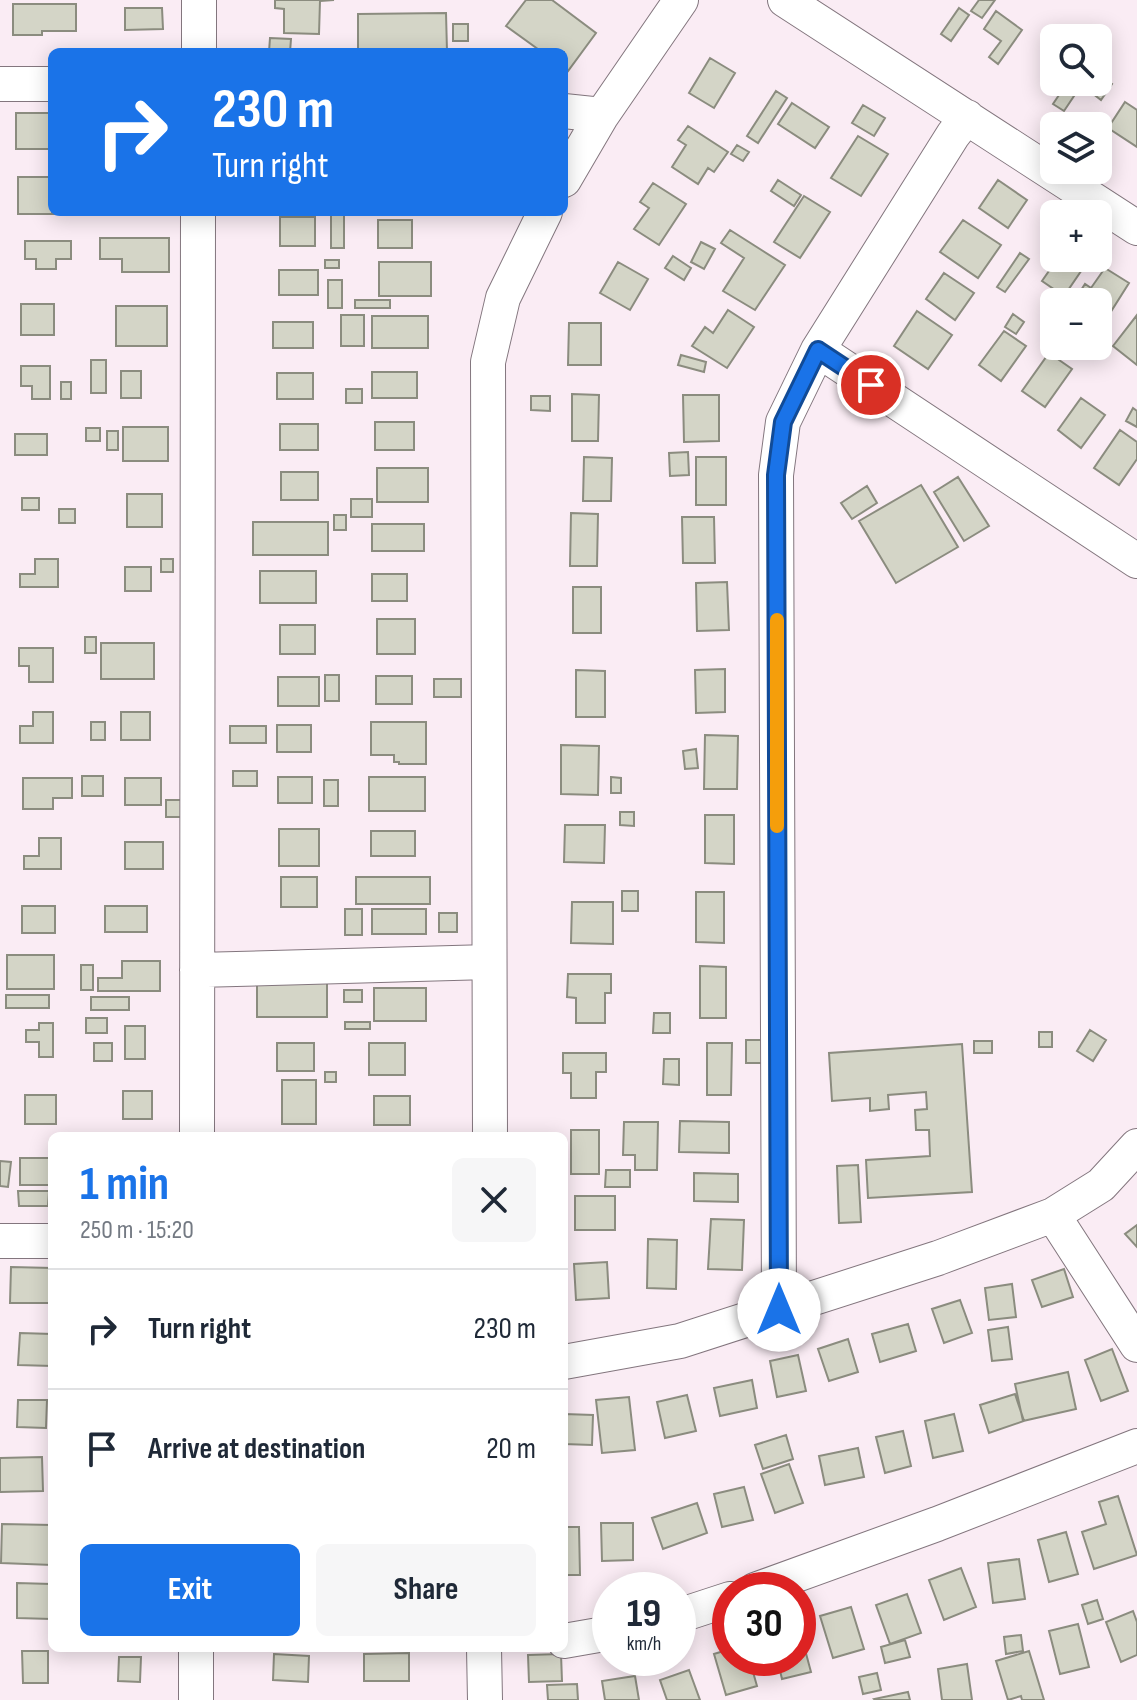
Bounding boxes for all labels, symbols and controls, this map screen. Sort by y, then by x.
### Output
map controls [1040,24,1112,360]
button: search [1040,24,1112,96]
text: 230 m [212,77,334,144]
icon: right [80,80,184,184]
button: layers [1040,112,1112,184]
text: Turn right [212,145,329,188]
button: + [1040,200,1112,272]
button: − [1040,288,1112,360]
pin [837,351,905,419]
icon: arrive [849,363,893,407]
text: 1 min [80,1156,169,1213]
button: close [452,1158,536,1242]
text: 250 m · 15:20 [80,1215,194,1246]
position arrow [737,1268,821,1352]
icon: right [80,1307,124,1351]
text: Turn right [148,1311,251,1347]
text: 230 m [474,1311,536,1347]
icon: arrive [80,1427,124,1471]
text: Arrive at destination [148,1431,365,1467]
text: 20 m [486,1431,536,1467]
button: Exit [80,1544,300,1636]
button: Share [316,1544,536,1636]
speed limit sign: 30 [712,1572,816,1676]
text: 19 [627,1590,661,1638]
text: km/h [627,1632,661,1656]

